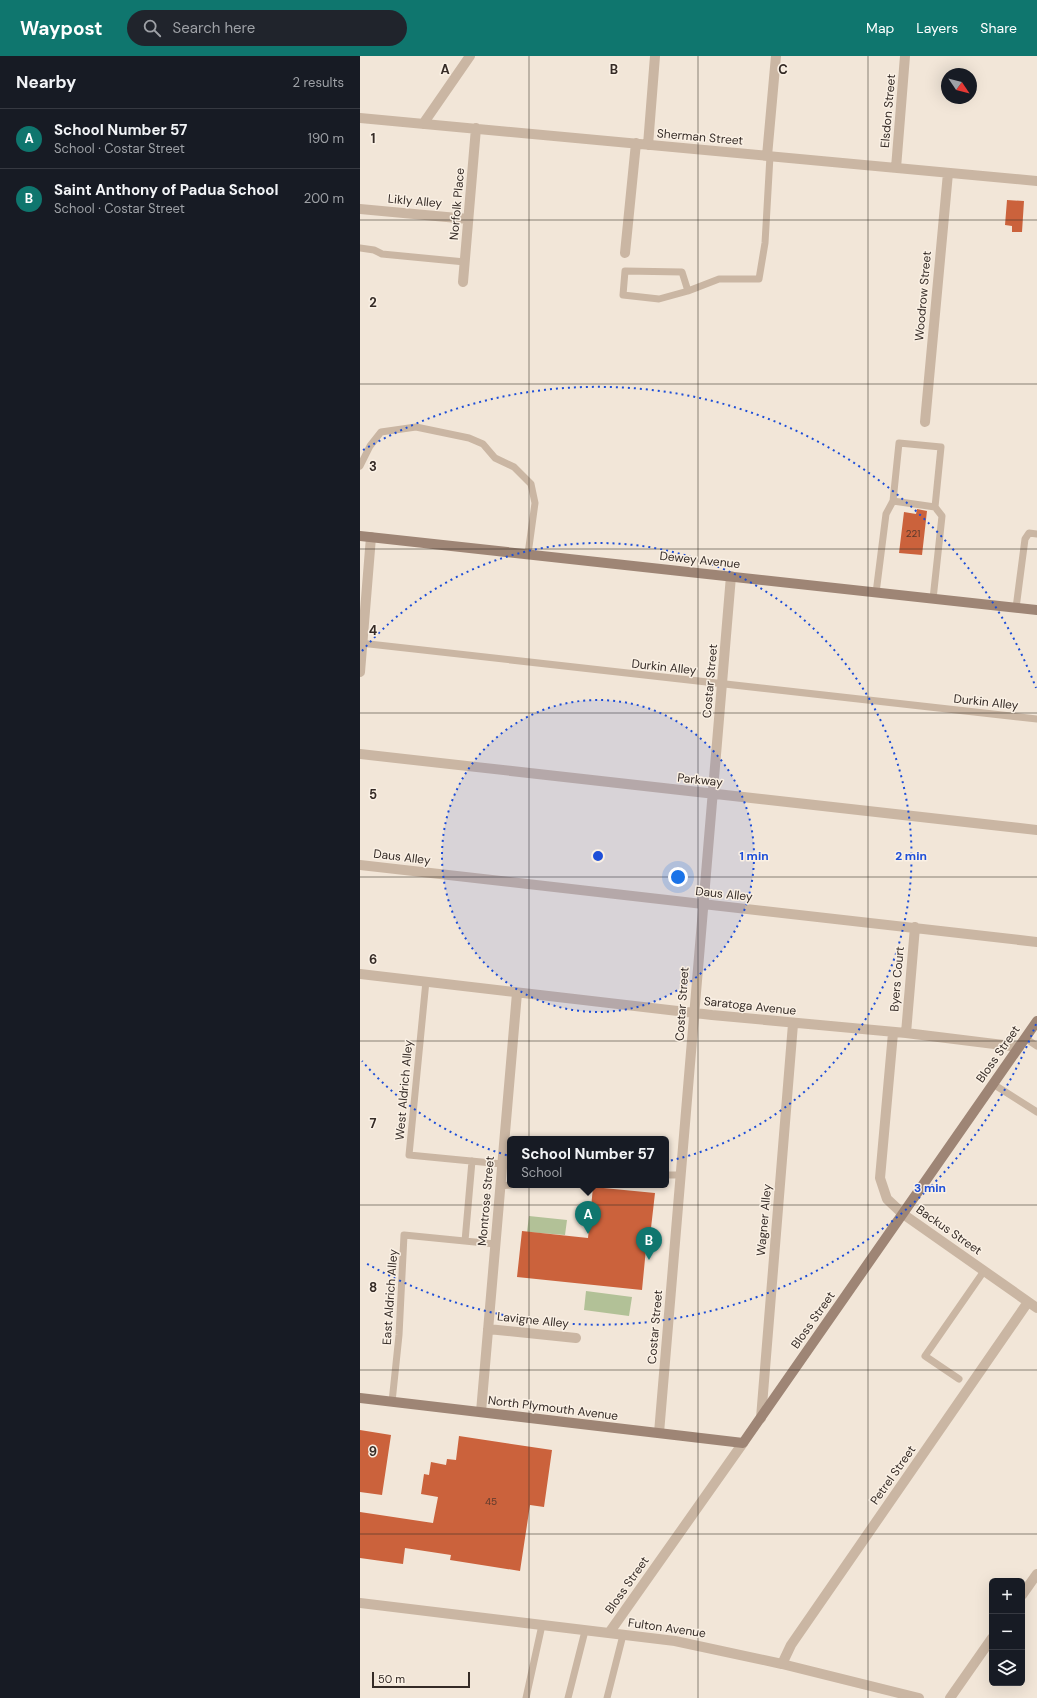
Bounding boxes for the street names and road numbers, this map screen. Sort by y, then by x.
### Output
street label: Elsdon Street [877,73,899,149]
street label: Sherman Street [656,125,744,149]
street label: Norfolk Place [446,167,468,241]
street label: Likly Alley [387,191,443,211]
street label: Woodrow Street [911,250,935,342]
street label: Dewey Avenue [659,548,741,572]
street label: Costar Street [699,643,721,719]
street label: Durkin Alley [631,656,698,678]
street label: Durkin Alley [953,691,1020,713]
street label: Parkway [676,770,724,790]
street label: Daus Alley [373,846,432,868]
street label: Daus Alley [695,883,754,905]
street label: Byers Court [886,945,908,1012]
street label: Costar Street [671,966,693,1042]
street label: Saratoga Avenue [703,993,797,1019]
street label: Bloss Street [972,1022,1024,1086]
street label: West Aldrich Alley [392,1039,416,1141]
street label: Montrose Street [474,1155,498,1247]
street label: Wagner Alley [753,1183,775,1257]
street label: Backus Street [913,1201,985,1259]
street label: East Aldrich Alley [379,1248,401,1345]
street label: Bloss Street [787,1288,839,1352]
street label: Costar Street [644,1289,666,1365]
street label: Lavigne Alley [496,1308,570,1332]
street label: North Plymouth Avenue [487,1392,619,1424]
street label: Petrel Street [867,1442,919,1508]
street label: Bloss Street [601,1553,653,1617]
street label: Fulton Avenue [627,1615,707,1641]

